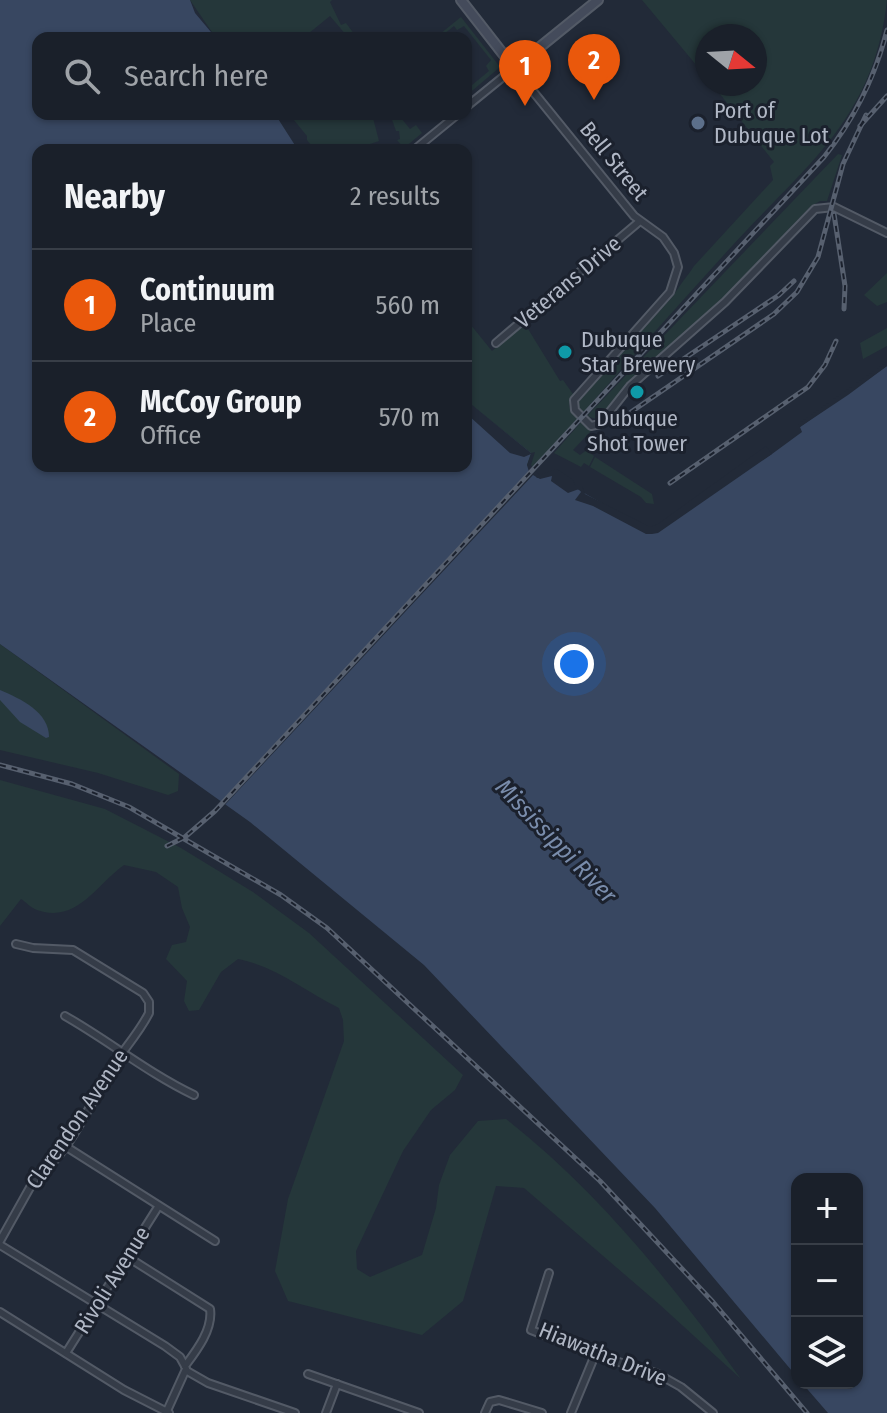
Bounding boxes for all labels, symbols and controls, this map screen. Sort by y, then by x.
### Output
north arrow [695,24,767,96]
search box [32,32,472,120]
pin: 2 [568,34,620,100]
pin: 1 [499,40,551,106]
icon: search [60,54,104,98]
text: Search here [124,58,269,94]
place label: Port of Dubuque Lot [714,97,830,149]
marker: Port of Dubuque Lot [689,114,707,132]
street label: Bell Street [574,116,655,207]
text: Nearby [64,176,165,217]
text: 2 results [350,181,440,212]
street label: Veterans Drive [510,230,626,334]
text: Continuum [140,272,275,308]
text: 1 [85,290,96,321]
text: 560 m [376,290,440,321]
text: Place [140,308,196,339]
place label: Dubuque Star Brewery [581,326,696,378]
marker: Dubuque Star Brewery [556,343,574,361]
marker: Dubuque Shot Tower [628,383,646,401]
text: McCoy Group [140,384,302,420]
text: 2 [84,402,96,433]
text: 570 m [379,402,440,433]
place label: Dubuque Shot Tower [587,405,687,457]
text: Office [140,420,201,451]
your location [554,644,594,684]
water label: Mississippi River [490,773,623,909]
street label: Clarendon Avenue [20,1044,134,1194]
map controls [791,1173,863,1389]
button: + [791,1173,863,1245]
street label: Rivoli Avenue [68,1221,156,1339]
button: − [791,1245,863,1317]
street label: Hiawatha Drive [535,1316,671,1392]
button: layers [791,1317,863,1389]

